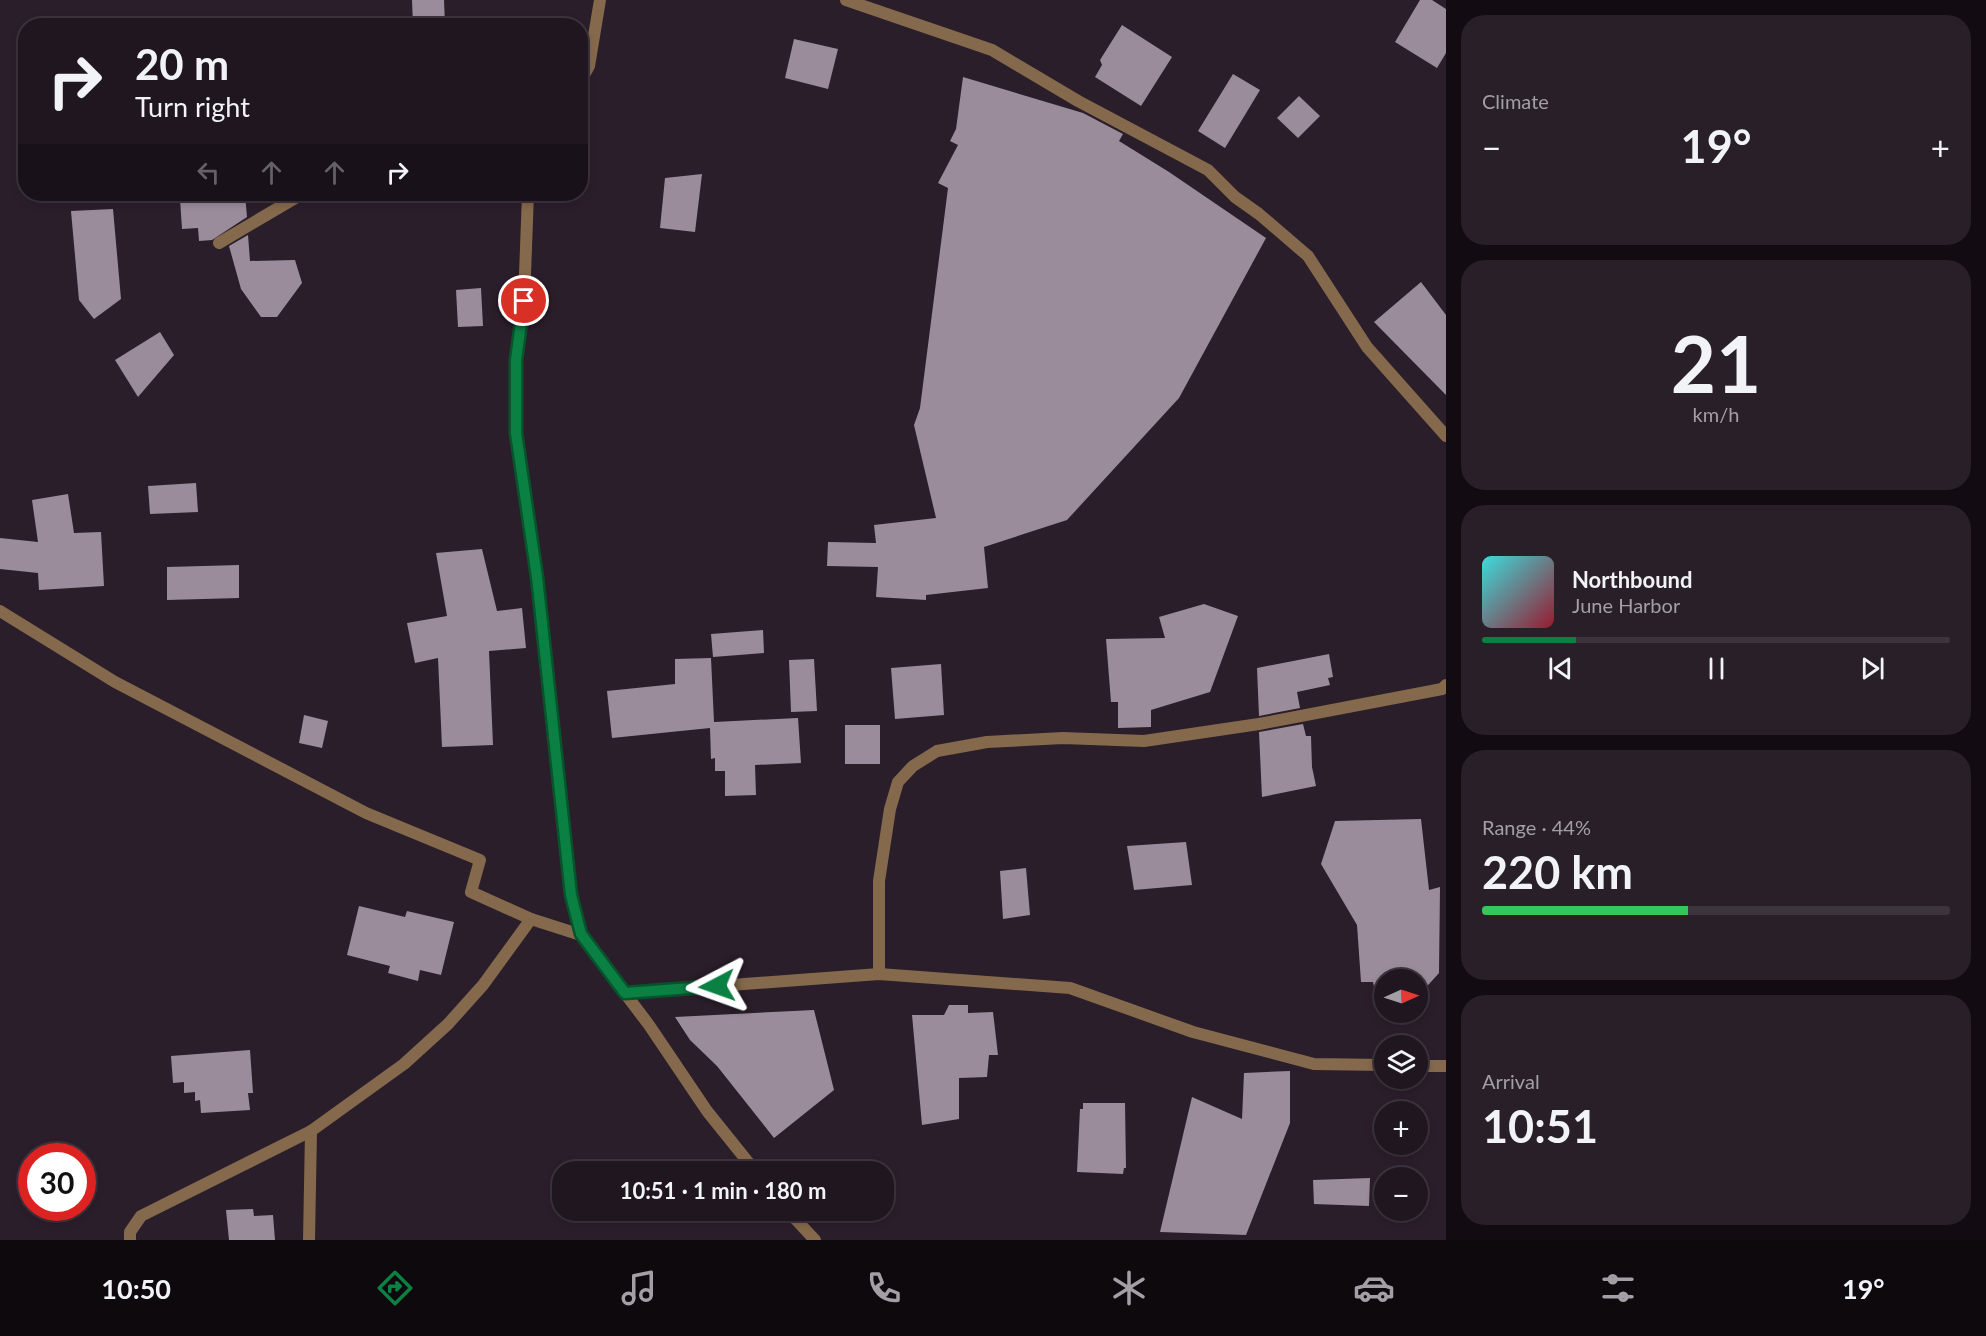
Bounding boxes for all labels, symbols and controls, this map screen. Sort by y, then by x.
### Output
text: 20 m [135,39,229,89]
icon: right [36,42,114,120]
text: Climate [1482,89,1549,113]
text: Turn right [135,90,250,123]
text: 19° [1681,119,1751,173]
text: − [1482,127,1501,167]
text: + [1931,127,1950,167]
icon: left [192,156,225,189]
icon: ahead [255,156,288,189]
icon: ahead [318,156,351,189]
icon: right [381,156,414,189]
pin [498,275,549,326]
icon: arrive [507,284,540,317]
text: 21 [1671,316,1761,410]
text: km/h [1693,402,1739,426]
text: Northbound [1572,566,1692,593]
text: June Harbor [1572,593,1680,617]
icon: previous [1544,652,1577,685]
icon: pause [1700,652,1733,685]
icon: next [1856,652,1889,685]
text: Range · 44% [1482,815,1591,839]
text: 220 km [1482,845,1633,899]
position arrow [685,954,749,1018]
north arrow [1374,969,1428,1023]
map controls [1374,969,1428,1221]
button: layers [1374,1035,1428,1089]
text: Arrival [1482,1069,1540,1093]
text: 10:51 [1482,1099,1598,1153]
button: + [1374,1101,1428,1155]
speed limit sign: 30 [18,1143,96,1221]
button: − [1374,1167,1428,1221]
text: 10:51 · 1 min · 180 m [620,1177,826,1204]
icon: directions [374,1267,416,1309]
icon: music [618,1267,660,1309]
icon: phone [863,1267,905,1309]
icon: climate [1108,1267,1150,1309]
icon: car [1353,1267,1395,1309]
icon: filters [1597,1267,1639,1309]
text: 10:50 [101,1272,171,1305]
text: 19° [1842,1272,1885,1305]

